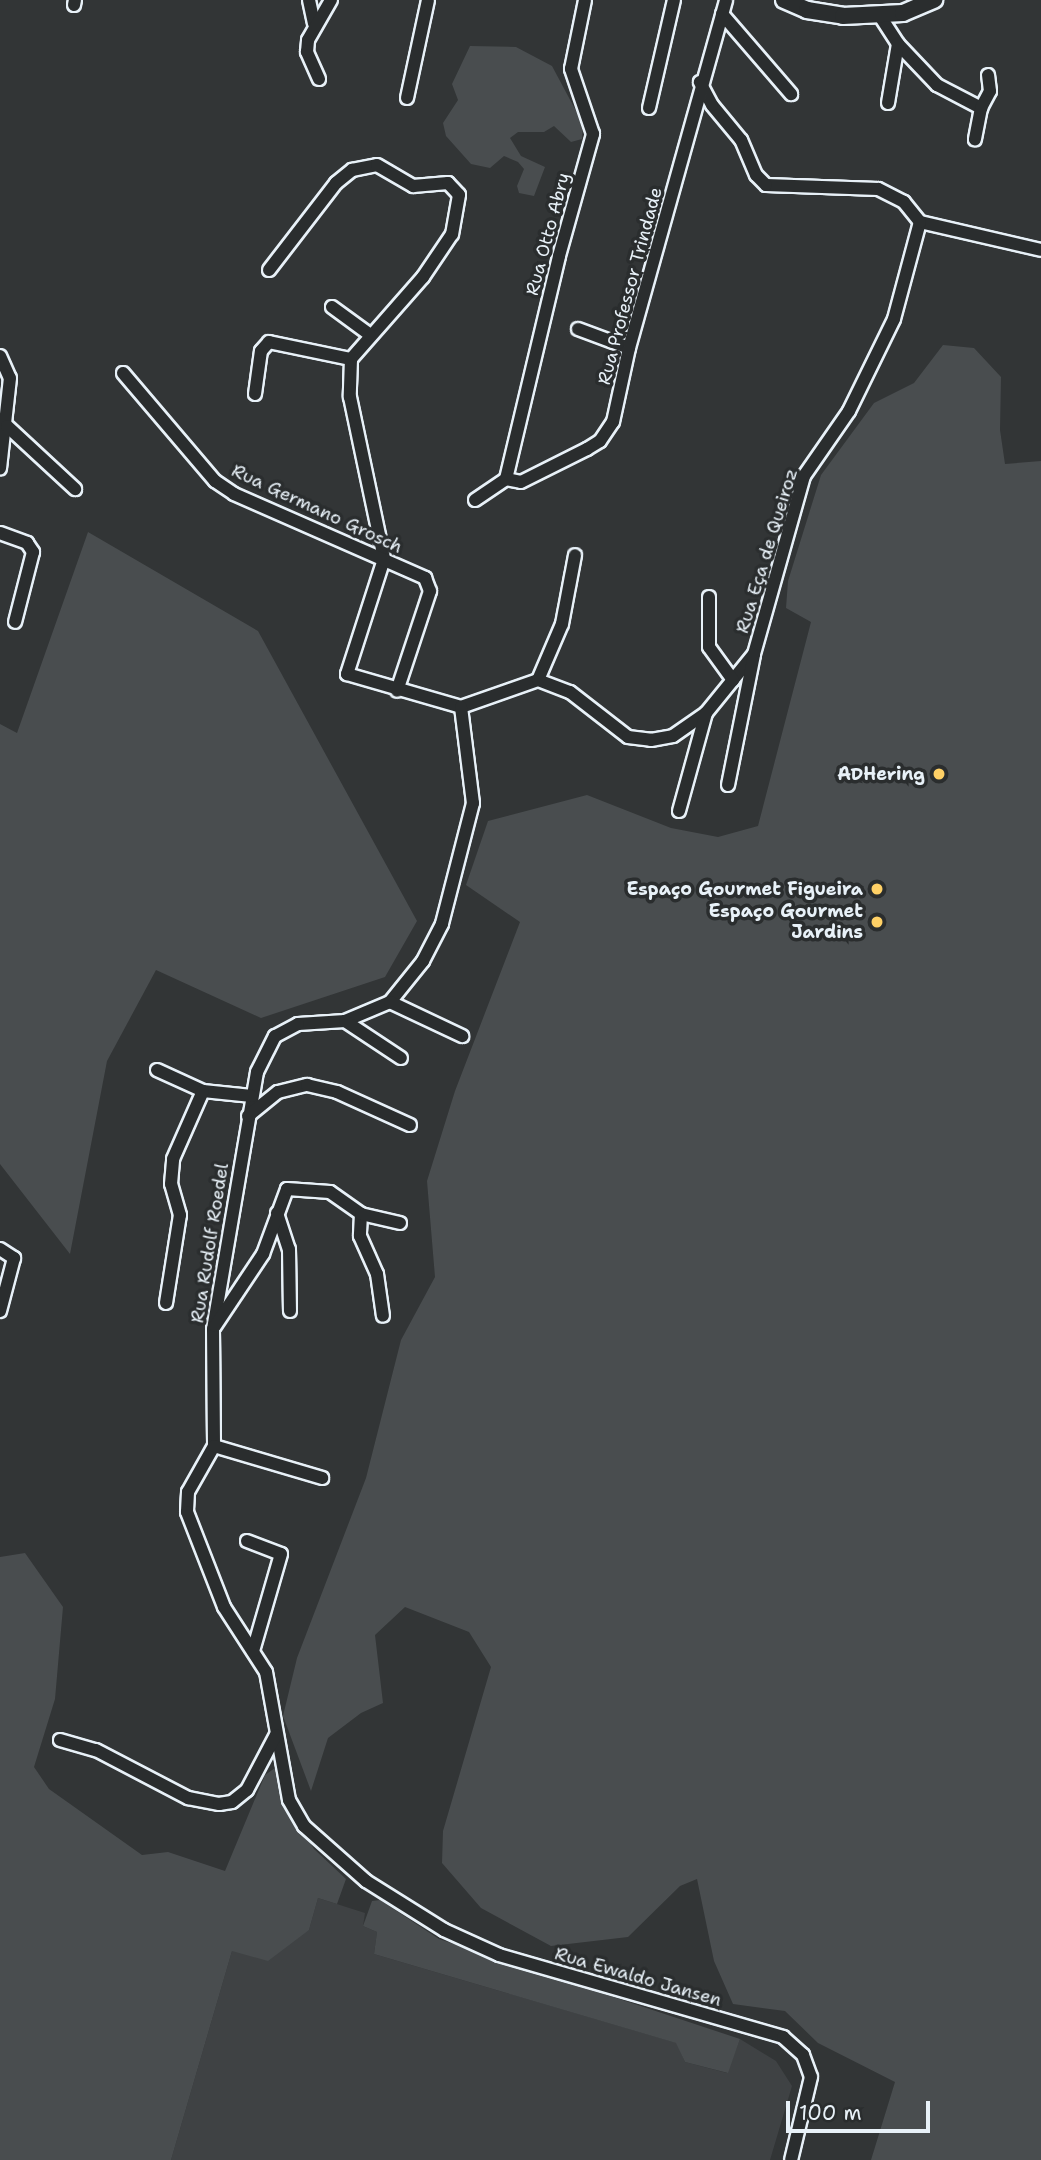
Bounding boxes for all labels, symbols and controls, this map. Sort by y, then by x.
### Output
street label: Rua Otto Abry [521,170,575,298]
street label: Rua Professor Trindade [593,185,667,387]
street label: Rua Germano Grosch [228,460,406,558]
street label: Rua Eça de Queiroz [732,466,802,636]
place label: ADHering [837,763,925,785]
marker: ADHering [931,766,947,782]
place label: Espaço Gourmet Figueira [626,878,863,900]
marker: Espaço Gourmet Figueira [869,881,885,897]
place label: Espaço Gourmet Jardins [708,901,863,944]
marker: Espaço Gourmet Jardins [869,914,885,930]
street label: Rua Rudolf Roedel [187,1162,233,1324]
street label: Rua Ewaldo Jansen [552,1943,724,2011]
scale bar [789,2086,932,2130]
text: 100 m [799,2099,862,2127]

